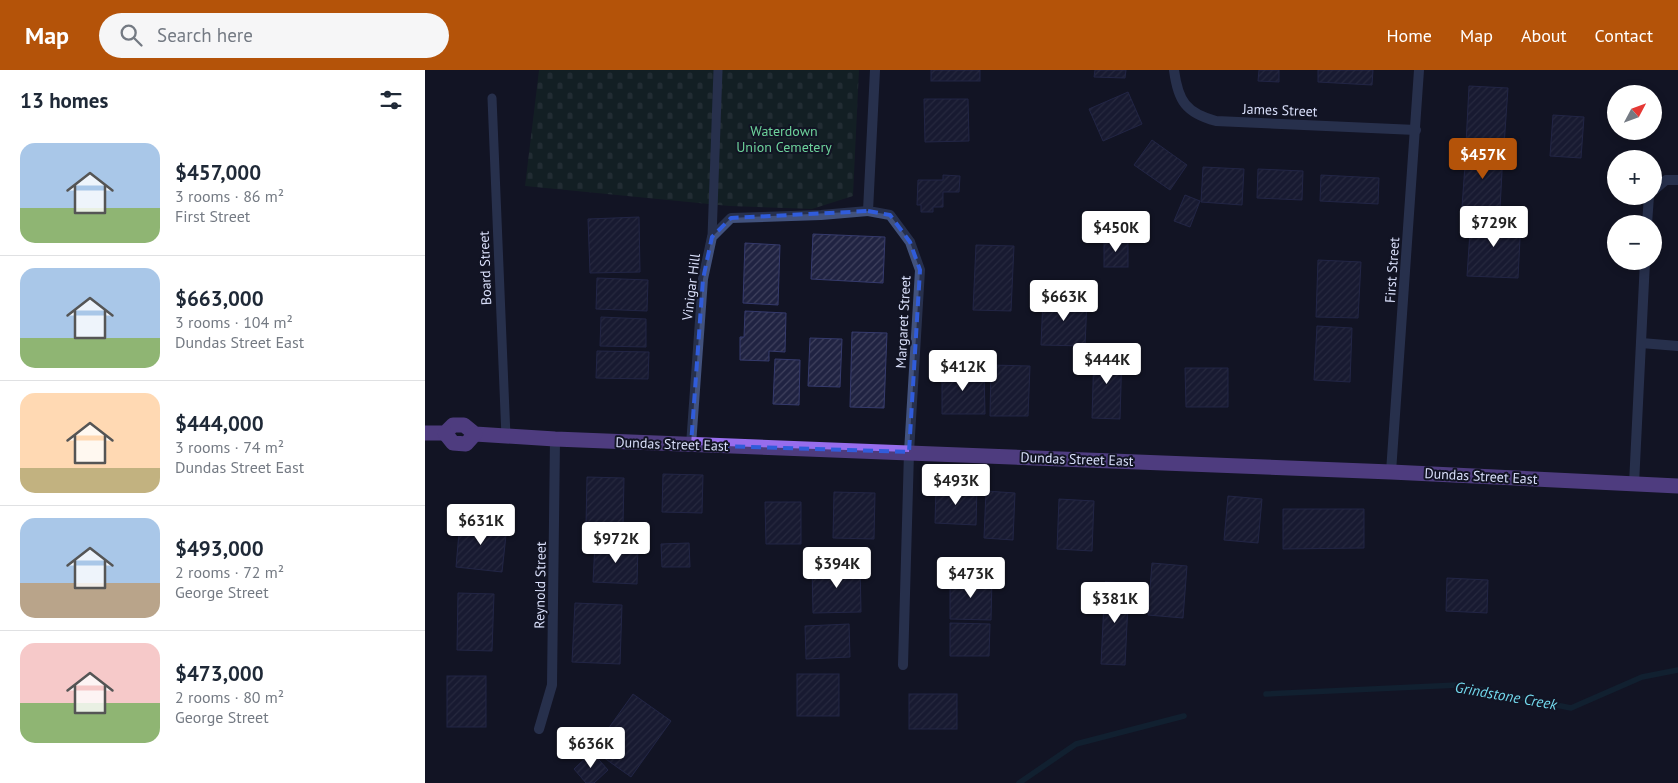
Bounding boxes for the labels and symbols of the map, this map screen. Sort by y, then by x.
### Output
north arrow [1607,85,1663,140]
street label: James Street [1241,100,1318,120]
park label: Waterdown Union Cemetery [736,122,832,156]
pin: $457K [1448,138,1518,180]
pin: $729K [1459,206,1529,248]
pin: $450K [1081,210,1151,253]
street label: Board Street [475,230,495,306]
street label: First Street [1381,236,1403,303]
street label: Vinigar Hill [678,252,704,323]
street label: Margaret Street [892,275,914,369]
pin: $663K [1029,280,1099,322]
pin: $444K [1072,342,1142,385]
pin: $412K [928,350,998,392]
street label: Dundas Street East [615,433,729,455]
street label: Dundas Street East [1020,448,1134,470]
pin: $493K [921,464,991,506]
street label: Dundas Street East [1424,464,1538,488]
pin: $631K [446,504,516,546]
pin: $972K [581,522,651,564]
street label: Reynold Street [530,541,550,629]
pin: $394K [802,546,872,589]
pin: $473K [936,556,1006,599]
pin: $381K [1080,582,1150,624]
water label: Grindstone Creek [1454,677,1560,714]
pin: $636K [556,726,626,769]

